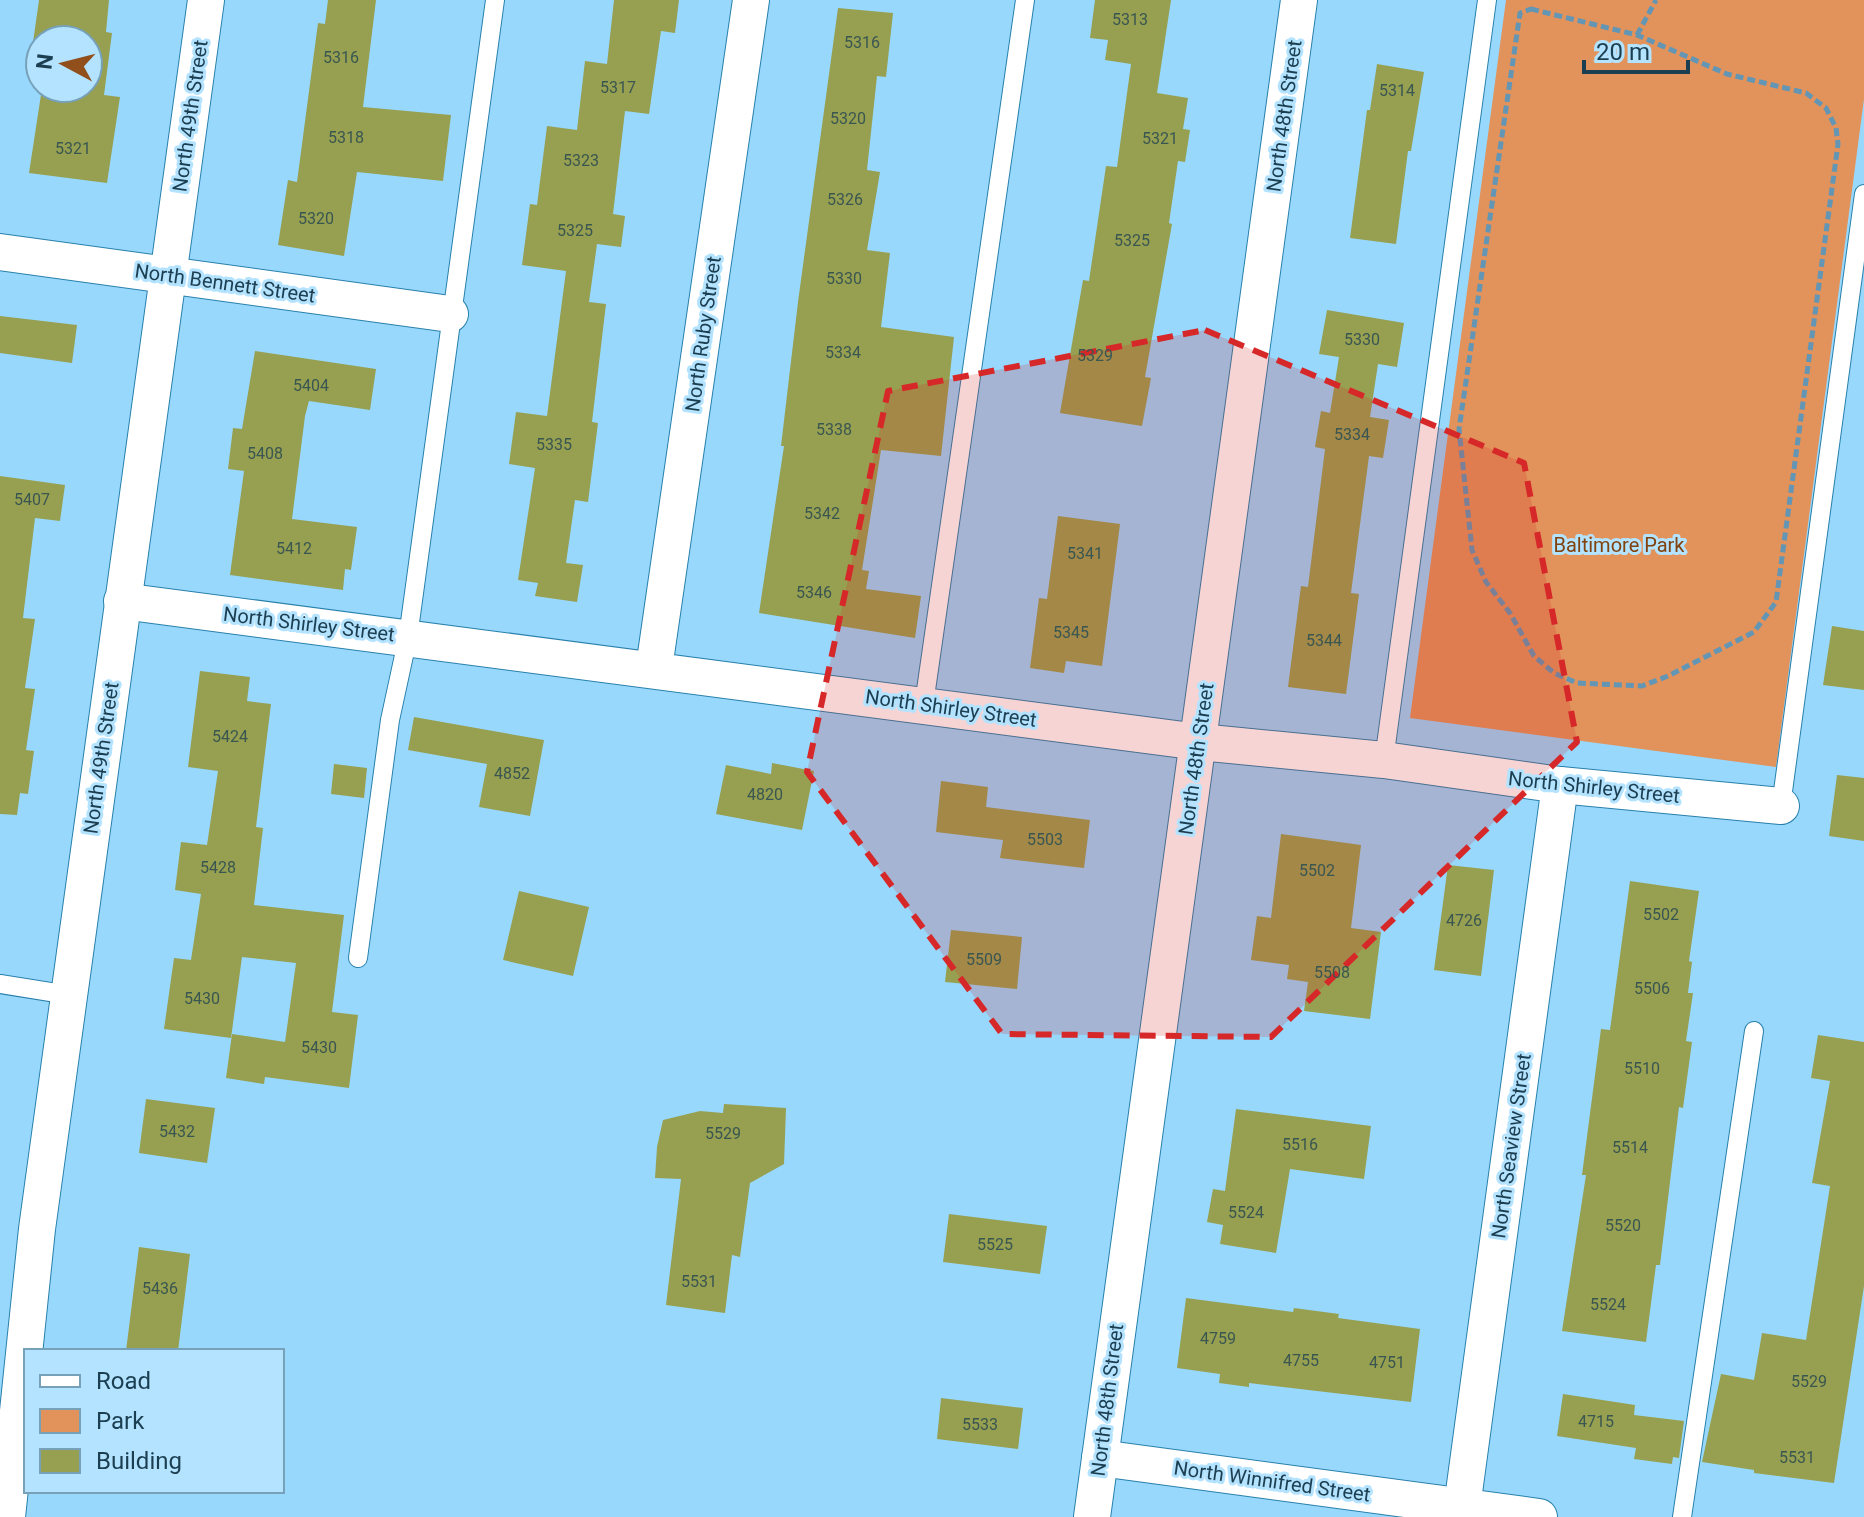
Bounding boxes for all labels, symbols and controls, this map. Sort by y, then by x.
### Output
house number: 5313 [1112,10,1148,29]
north arrow [24,24,104,104]
scale bar [1584,24,1688,74]
house number: 5316 [844,33,880,52]
street label: North 49th Street [167,38,213,194]
street label: North 48th Street [1261,38,1307,194]
text: 20 m [1596,38,1650,66]
house number: 5316 [323,48,359,67]
text: N [31,52,58,71]
house number: 5317 [600,78,636,97]
house number: 5314 [1379,81,1415,100]
house number: 5320 [830,109,866,128]
house number: 5318 [328,128,364,147]
house number: 5321 [1142,129,1178,148]
house number: 5321 [55,139,91,158]
house number: 5323 [563,151,599,170]
house number: 5326 [827,190,863,209]
house number: 5320 [298,209,334,228]
house number: 5325 [557,221,593,240]
house number: 5325 [1114,231,1150,250]
street label: North Ruby Street [680,255,726,413]
street label: North Bennett Street [133,258,317,308]
house number: 5330 [826,269,862,288]
house number: 5330 [1344,330,1380,349]
house number: 5334 [825,343,861,362]
house number: 5329 [1077,346,1113,365]
house number: 5404 [293,376,329,395]
house number: 5338 [816,420,852,439]
house number: 5334 [1334,425,1370,444]
house number: 5335 [536,435,572,454]
house number: 5408 [247,444,283,463]
house number: 5407 [14,490,50,509]
house number: 5342 [804,504,840,523]
park label: Baltimore Park [1553,533,1685,557]
house number: 5412 [276,539,312,558]
house number: 5341 [1067,544,1103,563]
house number: 5346 [796,583,832,602]
street label: North Shirley Street [222,602,396,646]
house number: 5345 [1053,623,1089,642]
house number: 5344 [1306,631,1342,650]
street label: North 49th Street [78,680,124,836]
street label: North 48th Street [1173,681,1219,837]
street label: North Shirley Street [864,684,1038,732]
house number: 5424 [212,727,248,746]
house number: 4852 [494,764,530,783]
street label: North Shirley Street [1507,766,1681,808]
house number: 4820 [747,785,783,804]
house number: 5503 [1027,830,1063,849]
house number: 5428 [200,858,236,877]
house number: 5502 [1299,861,1335,880]
house number: 5502 [1643,905,1679,924]
house number: 4726 [1446,911,1482,930]
house number: 5509 [966,950,1002,969]
house number: 5508 [1314,963,1350,982]
house number: 5506 [1634,979,1670,998]
house number: 5430 [184,989,220,1008]
house number: 5430 [301,1038,337,1057]
street label: North Seaview Street [1486,1052,1536,1240]
house number: 5510 [1624,1059,1660,1078]
house number: 5432 [159,1122,195,1141]
house number: 5529 [705,1124,741,1143]
house number: 5516 [1282,1135,1318,1154]
house number: 5514 [1612,1138,1648,1157]
house number: 5524 [1228,1203,1264,1222]
house number: 5520 [1605,1216,1641,1235]
house number: 5525 [977,1235,1013,1254]
house number: 5531 [681,1272,717,1291]
house number: 5436 [142,1279,178,1298]
house number: 5524 [1590,1295,1626,1314]
street label: North 48th Street [1086,1322,1128,1478]
house number: 4759 [1200,1329,1236,1348]
legend [24,1349,284,1493]
house number: 4755 [1283,1351,1319,1370]
house number: 4751 [1369,1353,1405,1372]
text: Road [96,1367,151,1395]
house number: 5529 [1791,1372,1827,1391]
text: Park [96,1407,145,1435]
house number: 4715 [1578,1412,1614,1431]
house number: 5533 [962,1415,998,1434]
text: Building [96,1447,182,1475]
house number: 5531 [1779,1448,1815,1467]
street label: North Winnifred Street [1172,1455,1372,1507]

